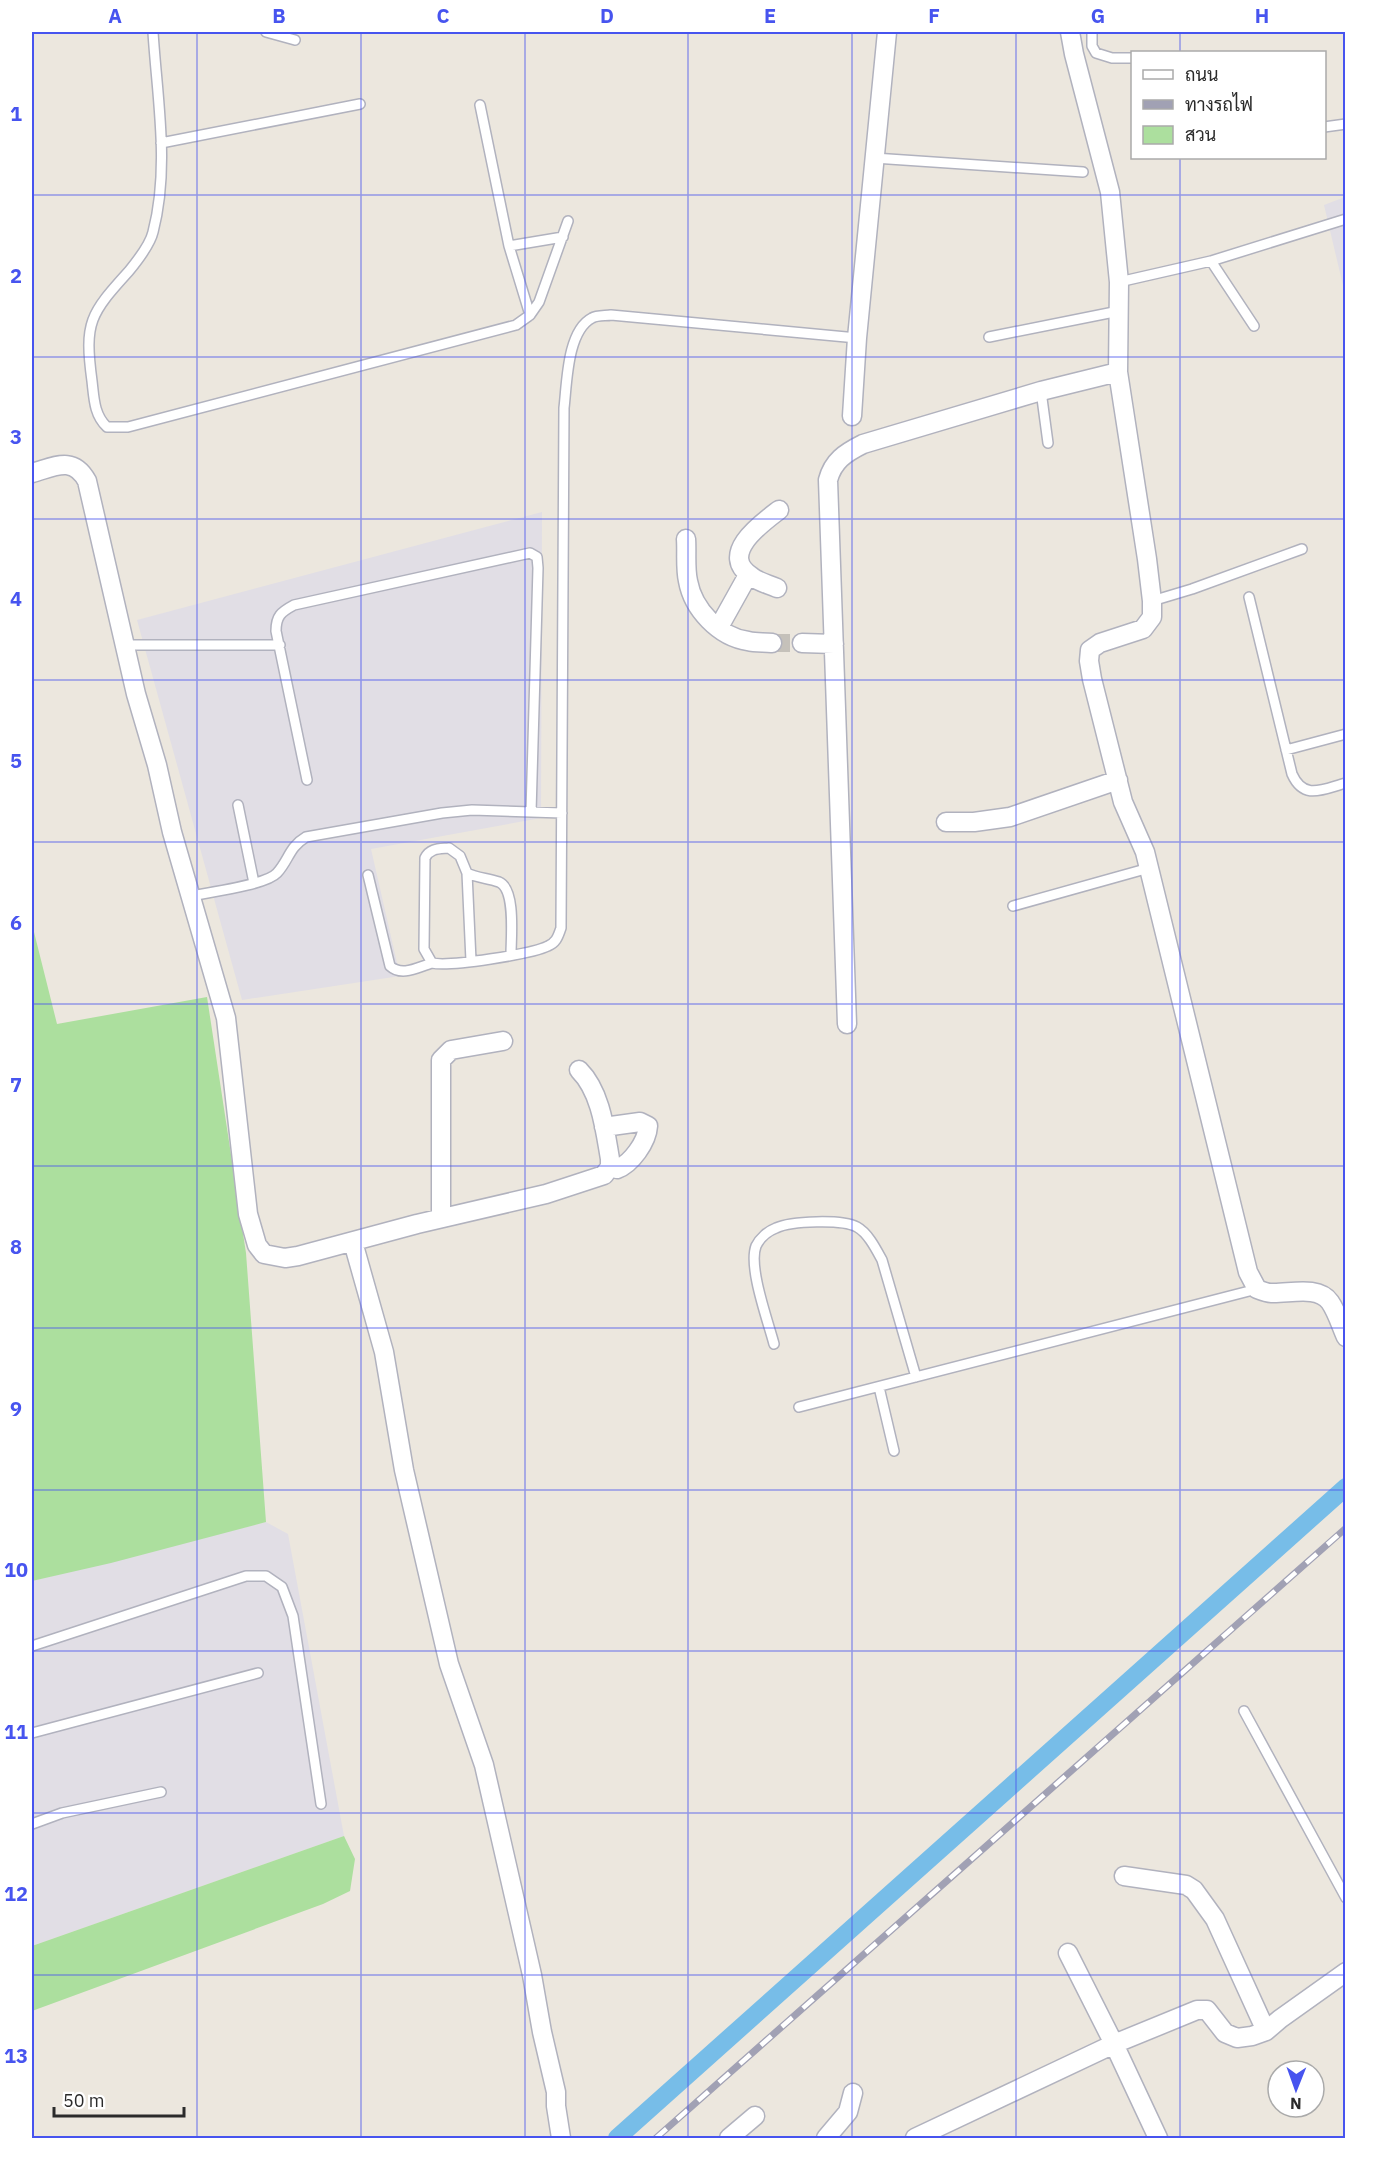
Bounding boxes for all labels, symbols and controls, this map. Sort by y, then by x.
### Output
text: A [108,2,122,29]
text: B [272,2,286,29]
text: C [436,2,450,29]
text: D [600,2,614,29]
text: E [764,2,776,29]
text: F [928,2,940,29]
text: G [1091,2,1105,29]
text: H [1255,2,1269,29]
legend [1131,51,1326,159]
text: ถนน [1185,63,1218,86]
text: ทางรถไฟ [1185,92,1253,116]
text: 1 [10,100,22,127]
text: สวน [1185,123,1216,146]
text: 2 [10,262,22,289]
text: 3 [10,423,22,450]
text: 4 [10,585,22,612]
text: 5 [10,747,22,774]
text: 6 [10,909,22,936]
text: 7 [10,1071,22,1098]
text: 8 [10,1233,22,1260]
text: 9 [10,1395,22,1422]
text: 10 [4,1556,28,1583]
text: 11 [4,1718,28,1745]
text: 12 [4,1880,28,1907]
text: 13 [4,2042,28,2069]
north arrow [1266,2059,1326,2119]
scale bar [54,2080,184,2118]
text: 50 m [63,2089,105,2112]
text: N [1290,2094,1302,2114]

